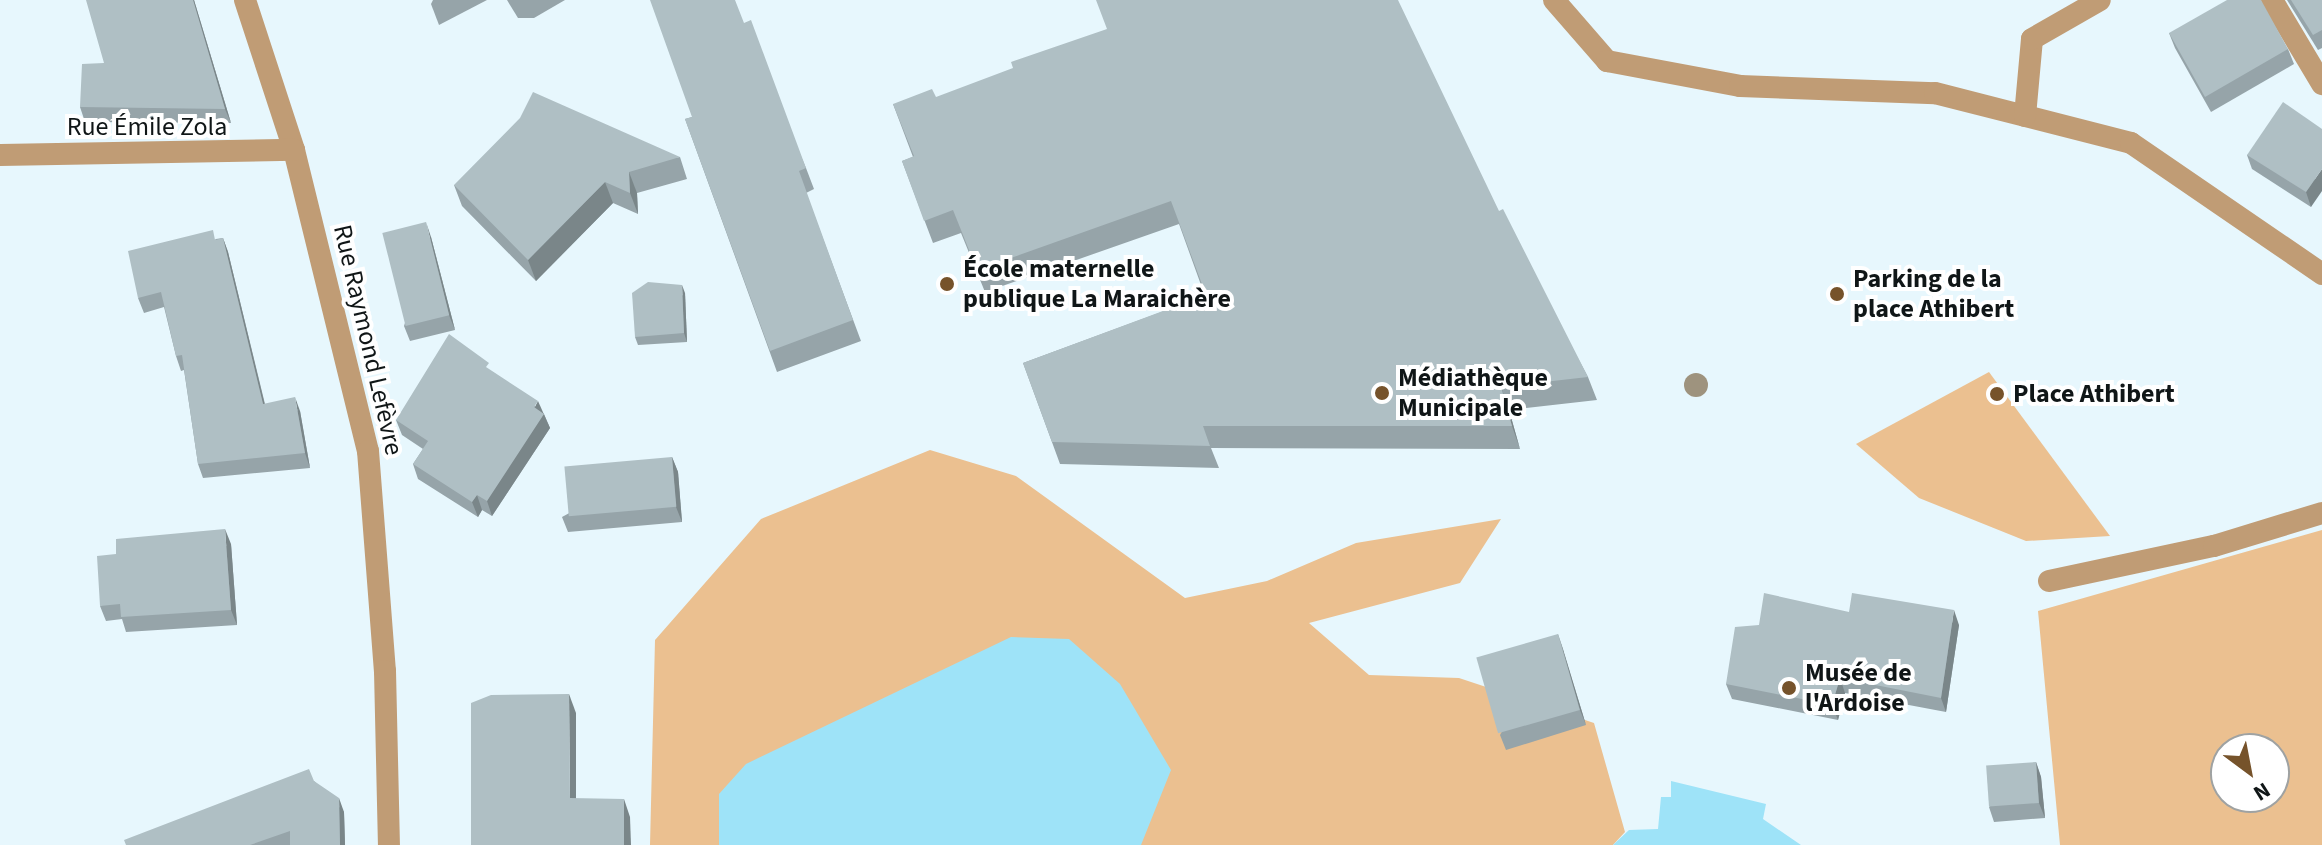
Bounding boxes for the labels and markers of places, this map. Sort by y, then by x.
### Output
place label: École maternelle publique La Maraichère [963,253,1231,314]
place label: Parking de la place Athibert [1853,263,2014,324]
marker: École maternelle publique La Maraichère [938,275,956,293]
marker: Parking de la place Athibert [1828,285,1846,303]
place label: Médiathèque Municipale [1398,362,1548,424]
place label: Place Athibert [2013,378,2175,410]
marker: Médiathèque Municipale [1373,384,1391,402]
marker: Place Athibert [1988,385,2006,403]
place label: Musée de l'Ardoise [1805,657,1912,718]
marker: Musée de l'Ardoise [1780,679,1798,697]

